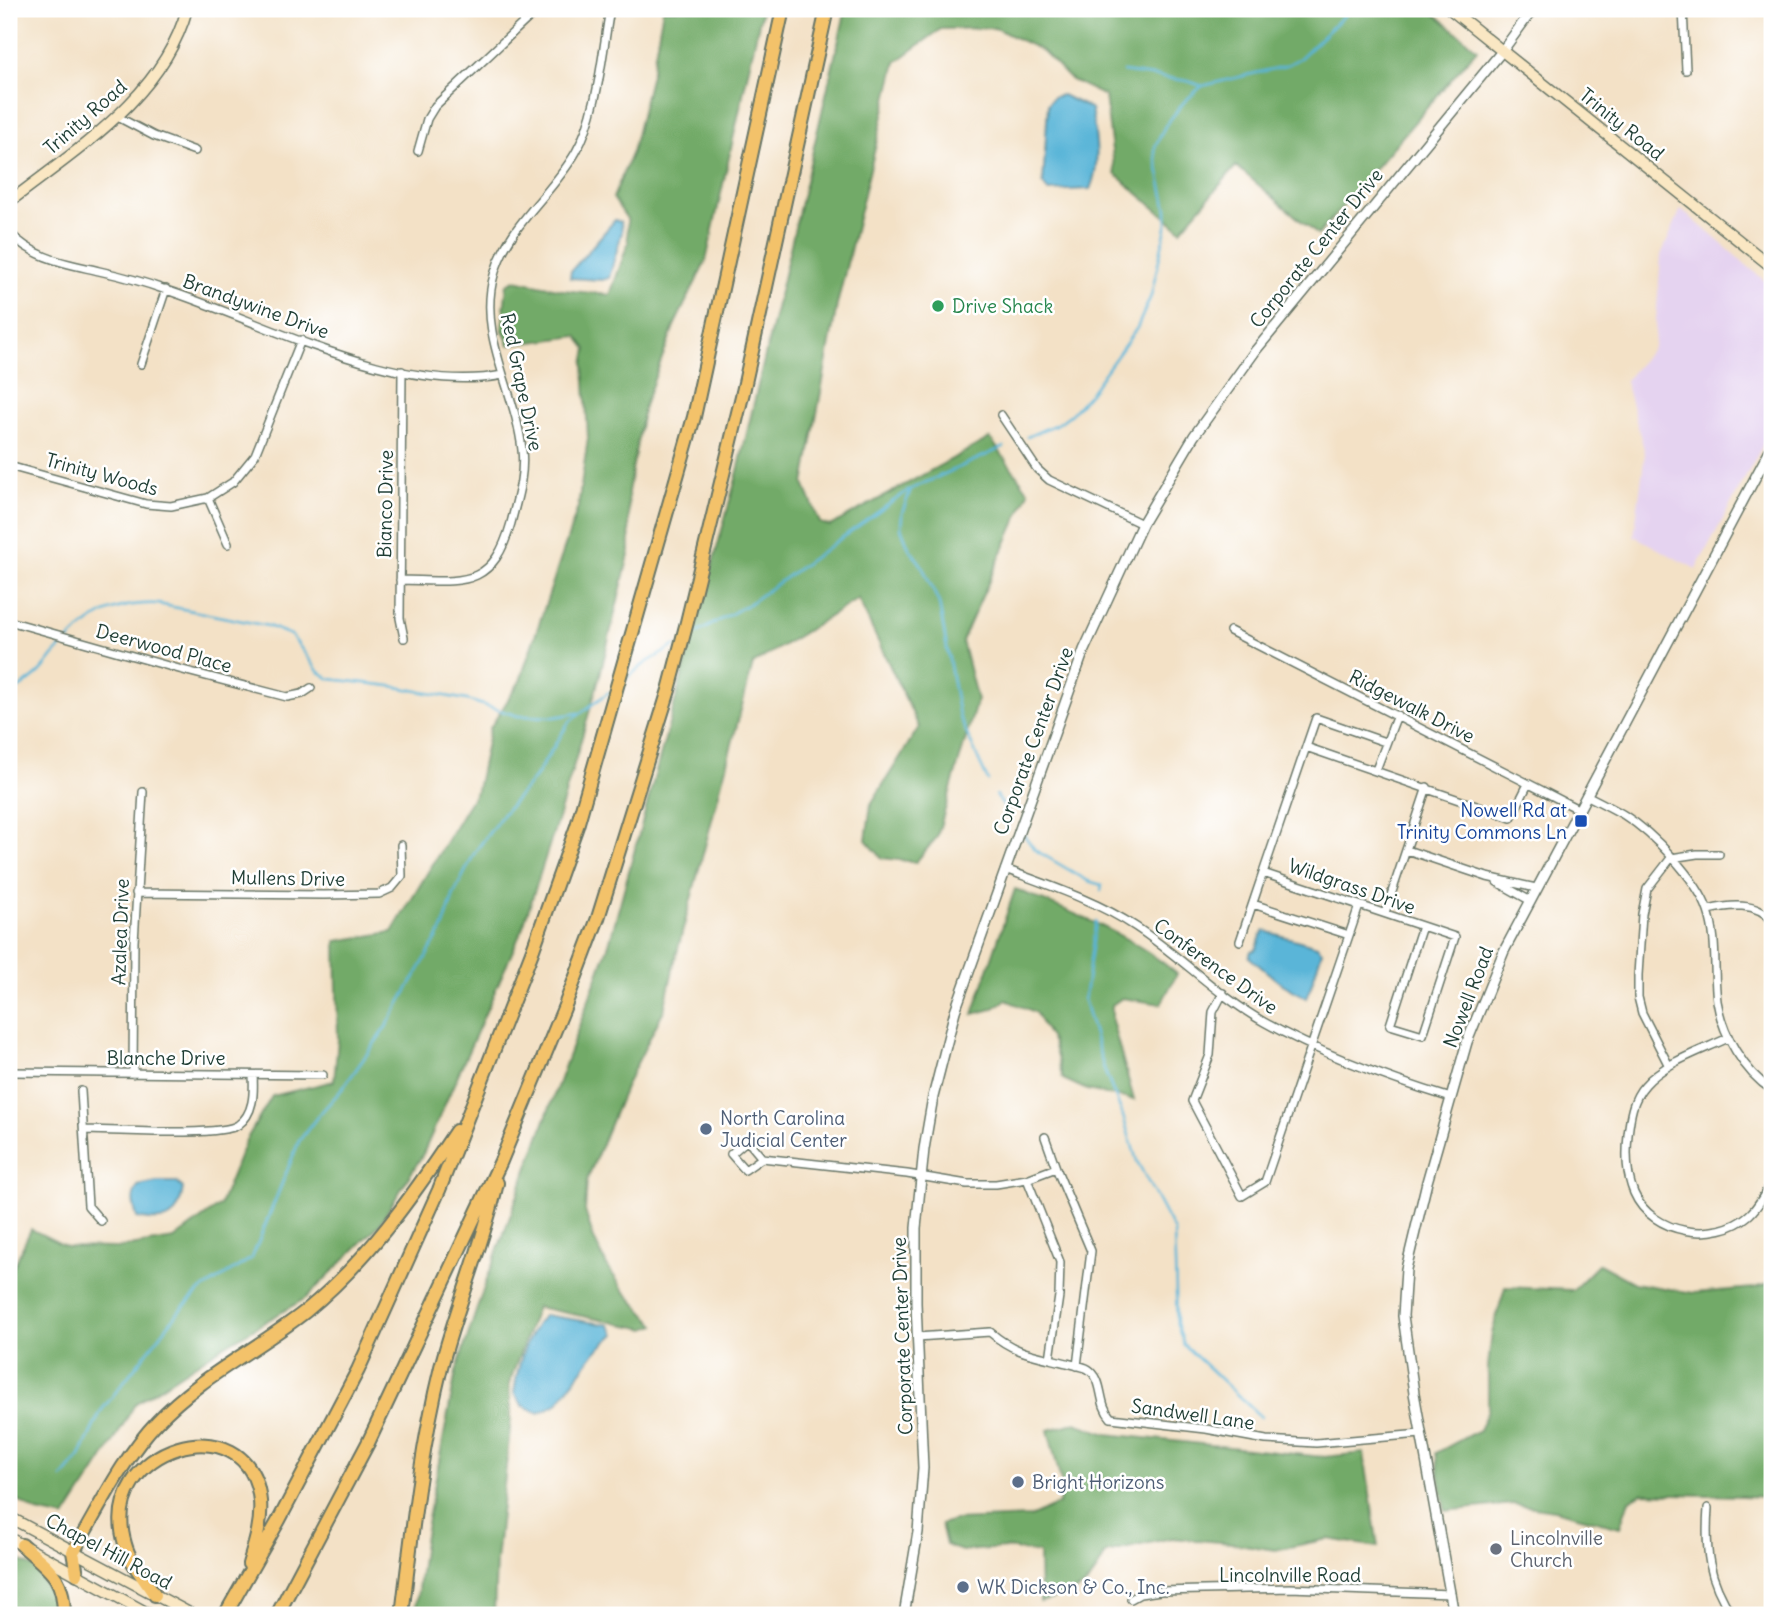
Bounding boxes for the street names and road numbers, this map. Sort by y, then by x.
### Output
street label: Trinity Road [39,74,131,160]
street label: Trinity Road [1575,83,1669,165]
street label: Corporate Center Drive [1244,163,1388,333]
street label: Brandywine Drive [180,268,332,344]
street label: Red Grape Drive [496,311,548,453]
street label: Trinity Woods [43,447,161,501]
street label: Bianco Drive [372,450,398,558]
street label: Deerwood Place [93,618,235,678]
street label: Corporate Center Drive [988,644,1078,838]
street label: Ridgewalk Drive [1345,664,1479,748]
street label: Wildgrass Drive [1285,853,1419,919]
street label: Mullens Drive [231,865,345,891]
street label: Azalea Drive [106,878,134,986]
street label: Conference Drive [1149,913,1283,1019]
street label: Nowell Road [1438,943,1498,1051]
street label: Blanche Drive [107,1046,225,1070]
street label: Corporate Center Drive [887,1236,917,1436]
street label: Sandwell Lane [1130,1393,1256,1435]
street label: Chapel Hill Road [42,1508,176,1594]
street label: Lincolnville Road [1219,1563,1361,1587]

